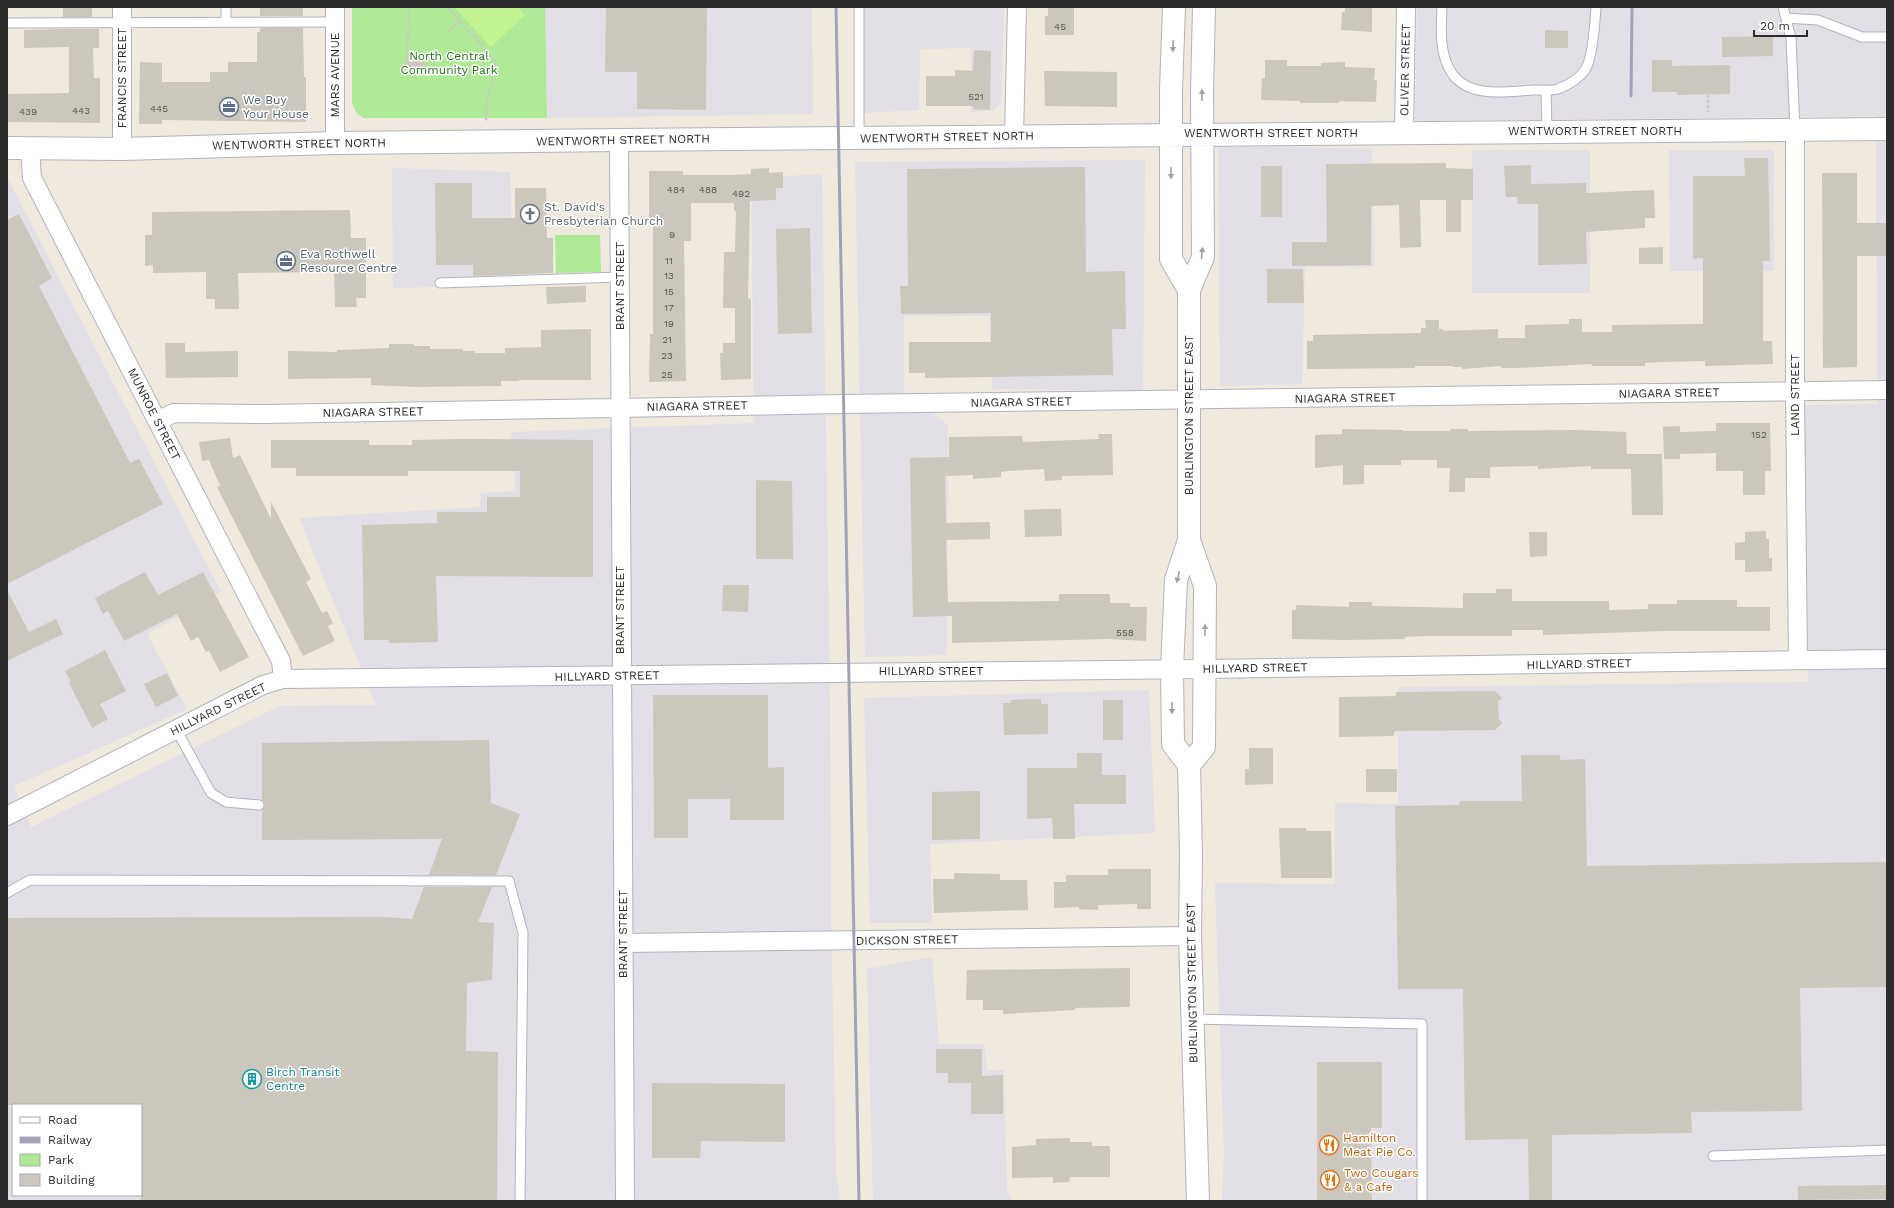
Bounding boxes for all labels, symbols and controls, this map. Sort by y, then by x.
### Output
scale bar [1754,12,1807,38]
text: 20 m [1760,19,1790,33]
house number: 45 [1054,21,1066,32]
street label: OLIVER STREET [1397,24,1413,116]
street label: FRANCIS STREET [115,28,129,128]
street label: MARS AVENUE [328,32,342,118]
one-way arrow [1169,40,1176,52]
park label: North Central Community Park [400,49,498,77]
one-way arrow [1199,88,1205,101]
house number: 521 [968,91,984,102]
place label: We Buy Your House [243,93,309,121]
office icon: We Buy Your House [218,96,240,118]
house number: 445 [150,103,168,114]
house number: 443 [72,105,90,116]
house number: 439 [19,106,37,117]
street label: WENTWORTH STREET NORTH [1508,124,1682,138]
street label: WENTWORTH STREET NORTH [1184,126,1358,140]
street label: WENTWORTH STREET NORTH [860,128,1034,146]
street label: WENTWORTH STREET NORTH [536,131,710,149]
street label: WENTWORTH STREET NORTH [212,135,386,153]
one-way arrow [1168,167,1174,180]
house number: 484 [667,184,685,195]
house number: 488 [699,184,717,195]
house number: 492 [732,188,750,199]
place label: St. David's Presbyterian Church [544,200,663,228]
church icon: St. David's Presbyterian Church [519,203,541,225]
house number: 9 [669,229,675,240]
street label: BRANT STREET [613,242,627,330]
place label: Eva Rothwell Resource Centre [300,247,397,275]
one-way arrow [1199,247,1205,259]
office icon: Eva Rothwell Resource Centre [275,250,297,272]
house number: 11 [665,255,673,266]
house number: 13 [664,270,674,281]
house number: 15 [664,286,674,297]
house number: 17 [664,302,674,313]
house number: 19 [664,318,674,329]
house number: 21 [662,334,672,345]
street label: BURLINGTON STREET EAST [1182,335,1196,495]
house number: 23 [661,350,673,361]
street label: LAND STREET [1788,354,1802,436]
street label: MUNROE STREET [125,366,183,462]
house number: 25 [661,369,673,380]
street label: NIAGARA STREET [1618,385,1720,401]
street label: NIAGARA STREET [1294,390,1396,406]
street label: NIAGARA STREET [970,394,1072,410]
street label: NIAGARA STREET [646,398,748,414]
street label: NIAGARA STREET [322,404,424,420]
house number: 152 [1751,429,1767,440]
street label: BRANT STREET [613,566,627,654]
one-way arrow [1174,571,1180,583]
one-way arrow [1202,623,1208,636]
house number: 558 [1116,627,1134,638]
street label: HILLYARD STREET [1526,656,1632,672]
street label: HILLYARD STREET [1202,660,1308,676]
street label: HILLYARD STREET [878,664,984,678]
street label: HILLYARD STREET [554,668,660,684]
street label: HILLYARD STREET [168,680,268,738]
one-way arrow [1169,702,1176,714]
street label: BRANT STREET [616,890,630,978]
street label: BURLINGTON STREET EAST [1184,903,1200,1063]
street label: DICKSON STREET [856,932,958,948]
place label: Birch Transit Centre [266,1065,340,1093]
building icon: Birch Transit Centre [241,1068,263,1090]
legend [12,1104,142,1196]
text: Road [48,1113,77,1127]
place label: Hamilton Meat Pie Co. [1343,1131,1416,1159]
text: Railway [48,1133,93,1147]
restaurant icon: Hamilton Meat Pie Co. [1318,1134,1340,1156]
text: Park [48,1153,74,1167]
place label: Two Cougars & a Cafe [1344,1166,1419,1194]
restaurant icon: Two Cougars & a Cafe [1319,1169,1341,1191]
text: Building [48,1173,95,1187]

